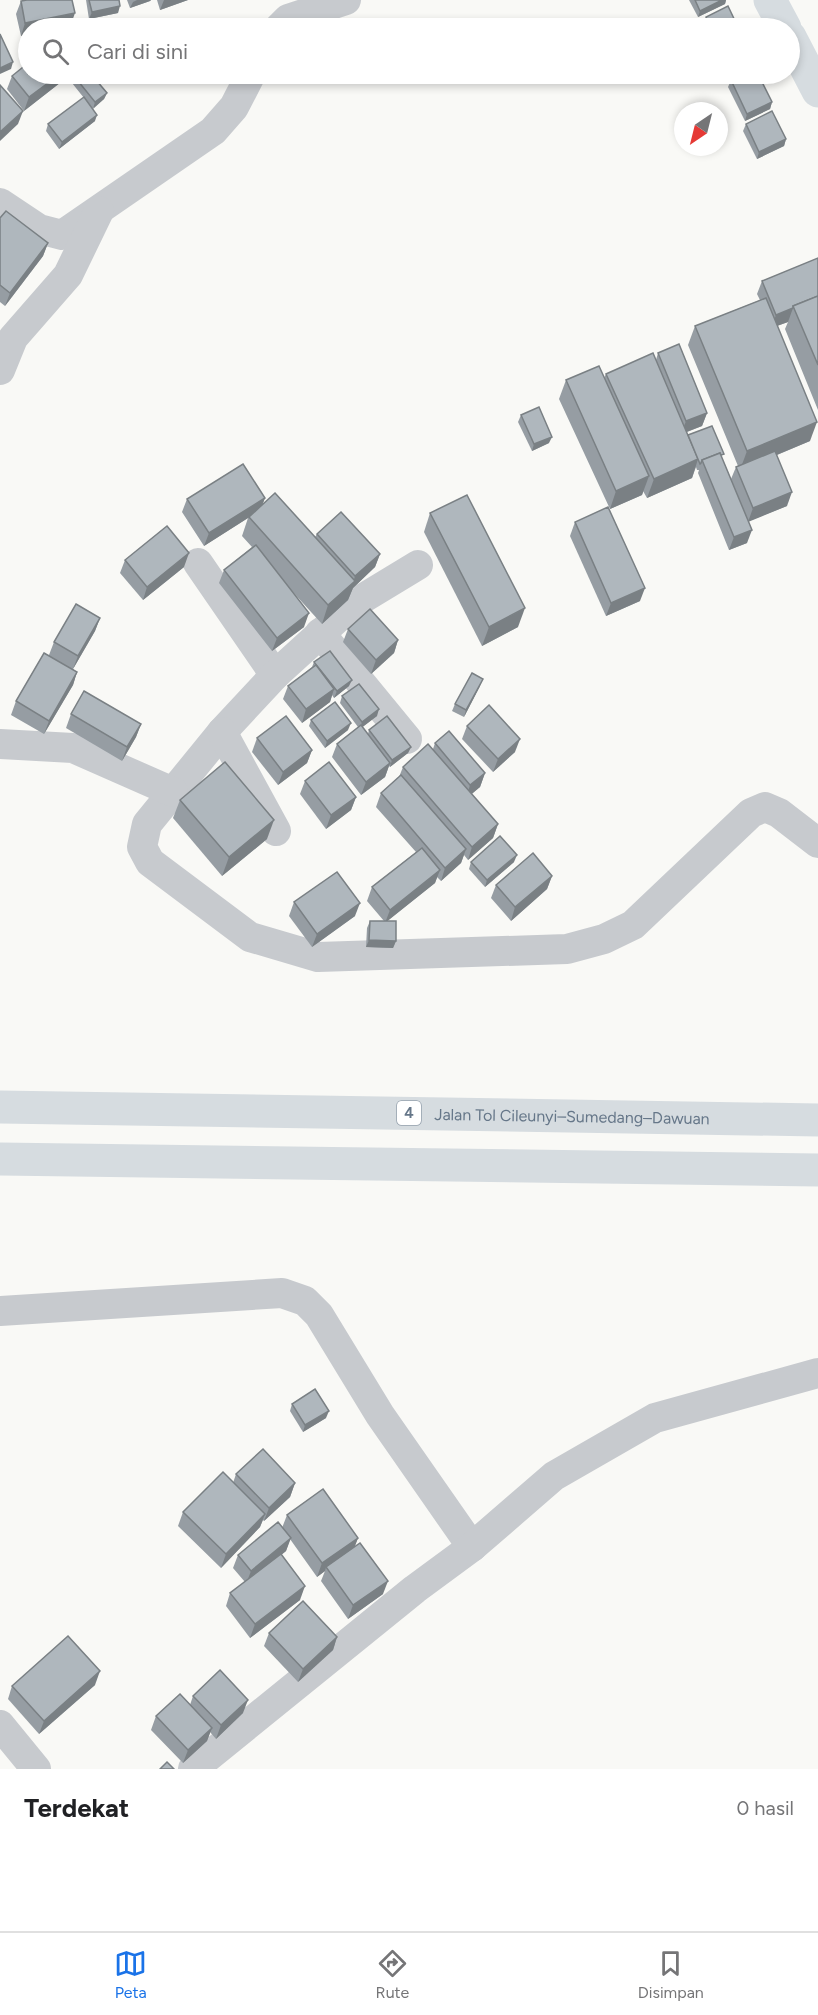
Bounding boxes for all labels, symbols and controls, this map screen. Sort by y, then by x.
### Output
search box [18,18,800,84]
icon: search [39,35,72,68]
text: Cari di sini [87,38,188,65]
north arrow [674,102,728,156]
road number: 4 [397,1101,421,1125]
street label: Jalan Tol Cileunyi–Sumedang–Dawuan [434,1105,710,1128]
text: Terdekat [24,1792,129,1824]
text: 0 hasil [737,1796,794,1820]
tab: Peta [114,1947,147,2002]
tab: Rute [376,1947,409,2002]
tab: Disimpan [638,1947,704,2002]

